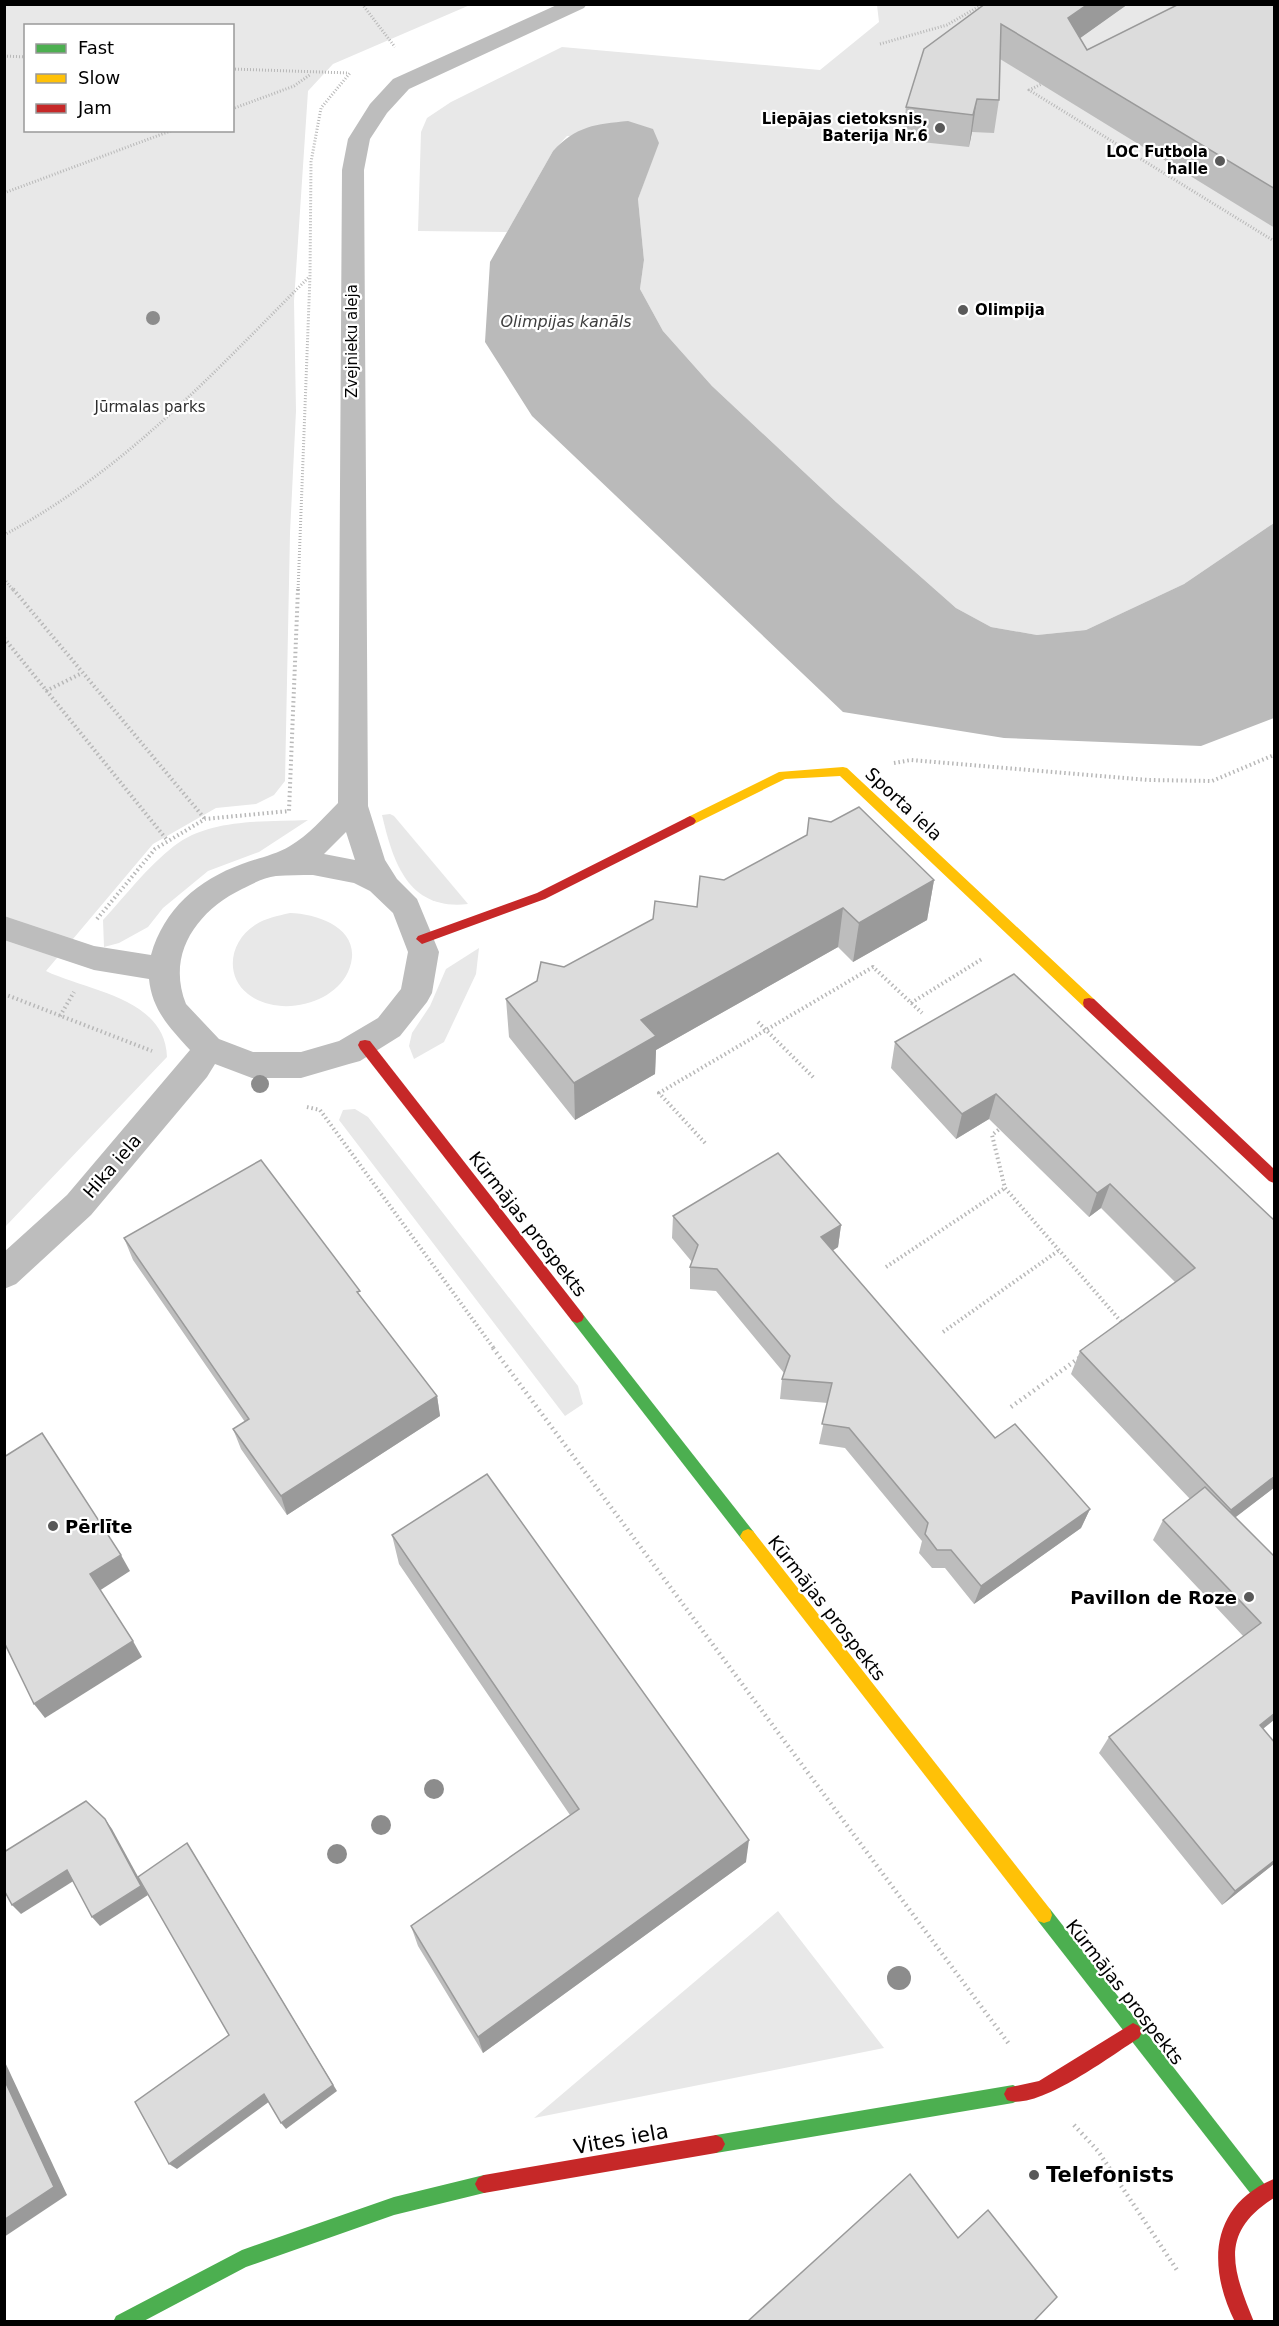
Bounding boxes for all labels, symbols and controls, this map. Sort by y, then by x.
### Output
legend [24,24,234,132]
text: Fast [78,37,114,58]
text: Slow [78,67,120,88]
text: Jam [77,97,112,118]
place label: Liepājas cietoksnis, Baterija Nr.6 [762,110,928,145]
marker: Liepājas cietoksnis, Baterija Nr.6 [933,121,947,135]
place label: LOC Futbola halle [1106,143,1208,178]
marker: LOC Futbola halle [1213,154,1227,168]
street label: Zvejnieku aleja [343,284,361,398]
place label: Olimpija [975,301,1045,319]
marker: Olimpija [956,303,970,317]
water label: Olimpijas kanāls [500,312,632,331]
park label: Jūrmalas parks [94,398,206,416]
street label: Sporta iela [861,763,947,845]
street label: Hika iela [79,1130,145,1202]
street label: Kūrmājas prospekts [465,1147,591,1301]
place label: Pērlīte [65,1516,132,1537]
marker: Pērlīte [46,1519,60,1533]
street label: Kūrmājas prospekts [764,1531,890,1685]
place label: Pavillon de Roze [1070,1587,1237,1608]
marker: Pavillon de Roze [1242,1590,1256,1604]
street label: Kūrmājas prospekts [1062,1915,1188,2069]
street label: Vites iela [572,2119,670,2159]
place label: Telefonists [1046,2163,1174,2187]
marker: Telefonists [1027,2168,1041,2182]

